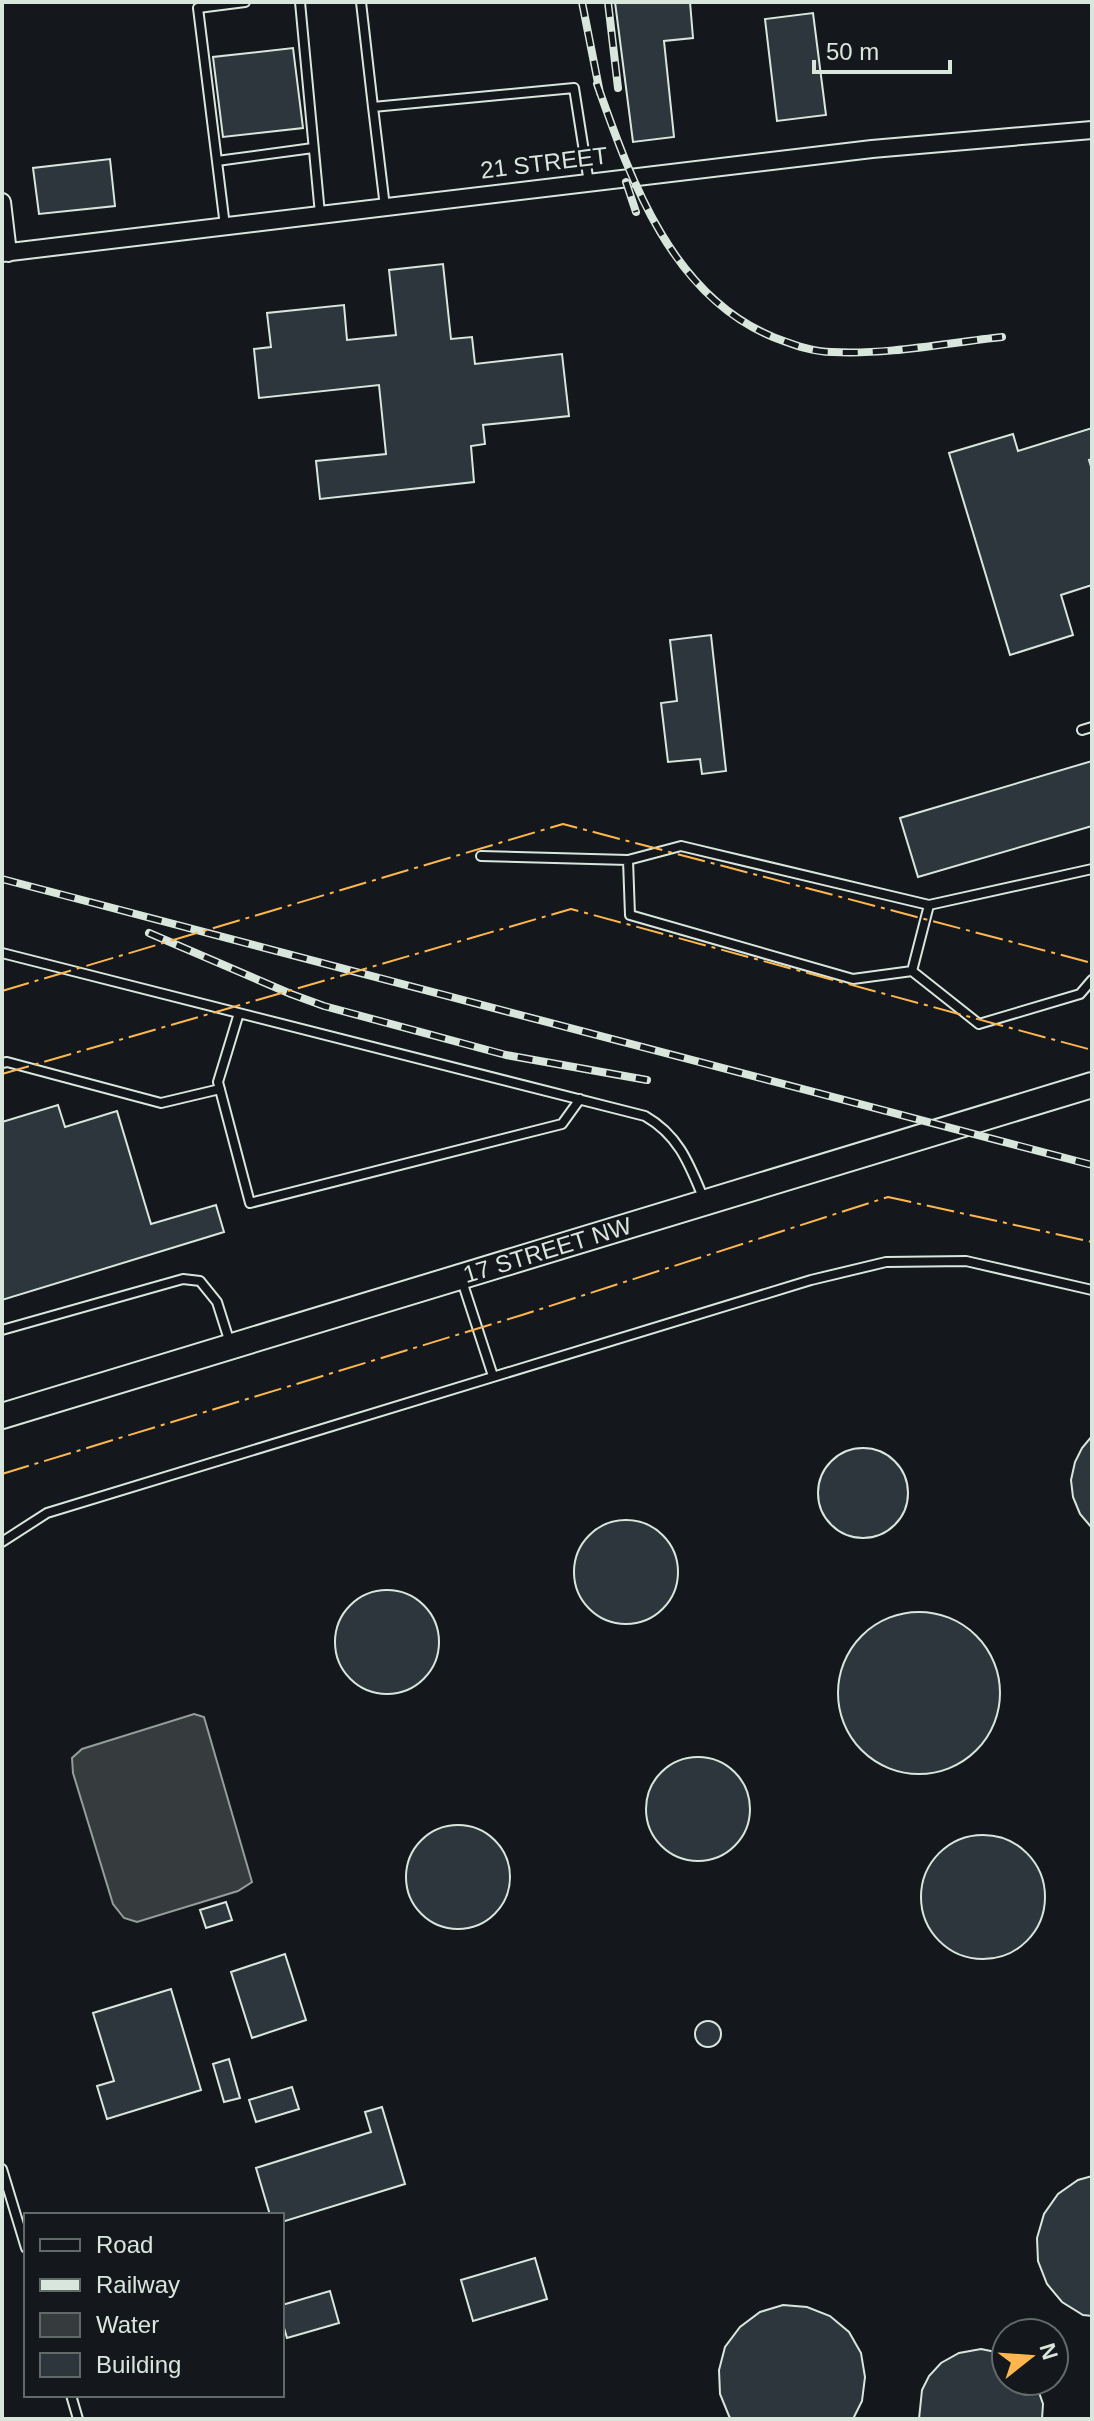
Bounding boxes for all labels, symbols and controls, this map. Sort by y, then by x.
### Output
scale bar [814,24,950,74]
text: 50 m [826,38,879,65]
street label: 21 STREET [479,141,609,184]
street label: 17 STREET NW [460,1212,635,1288]
legend [24,2213,284,2397]
text: Road [96,2231,153,2258]
text: Railway [96,2271,180,2298]
text: Water [96,2311,159,2338]
north arrow [990,2317,1070,2397]
text: N [1034,2340,1063,2363]
text: Building [96,2351,181,2378]

